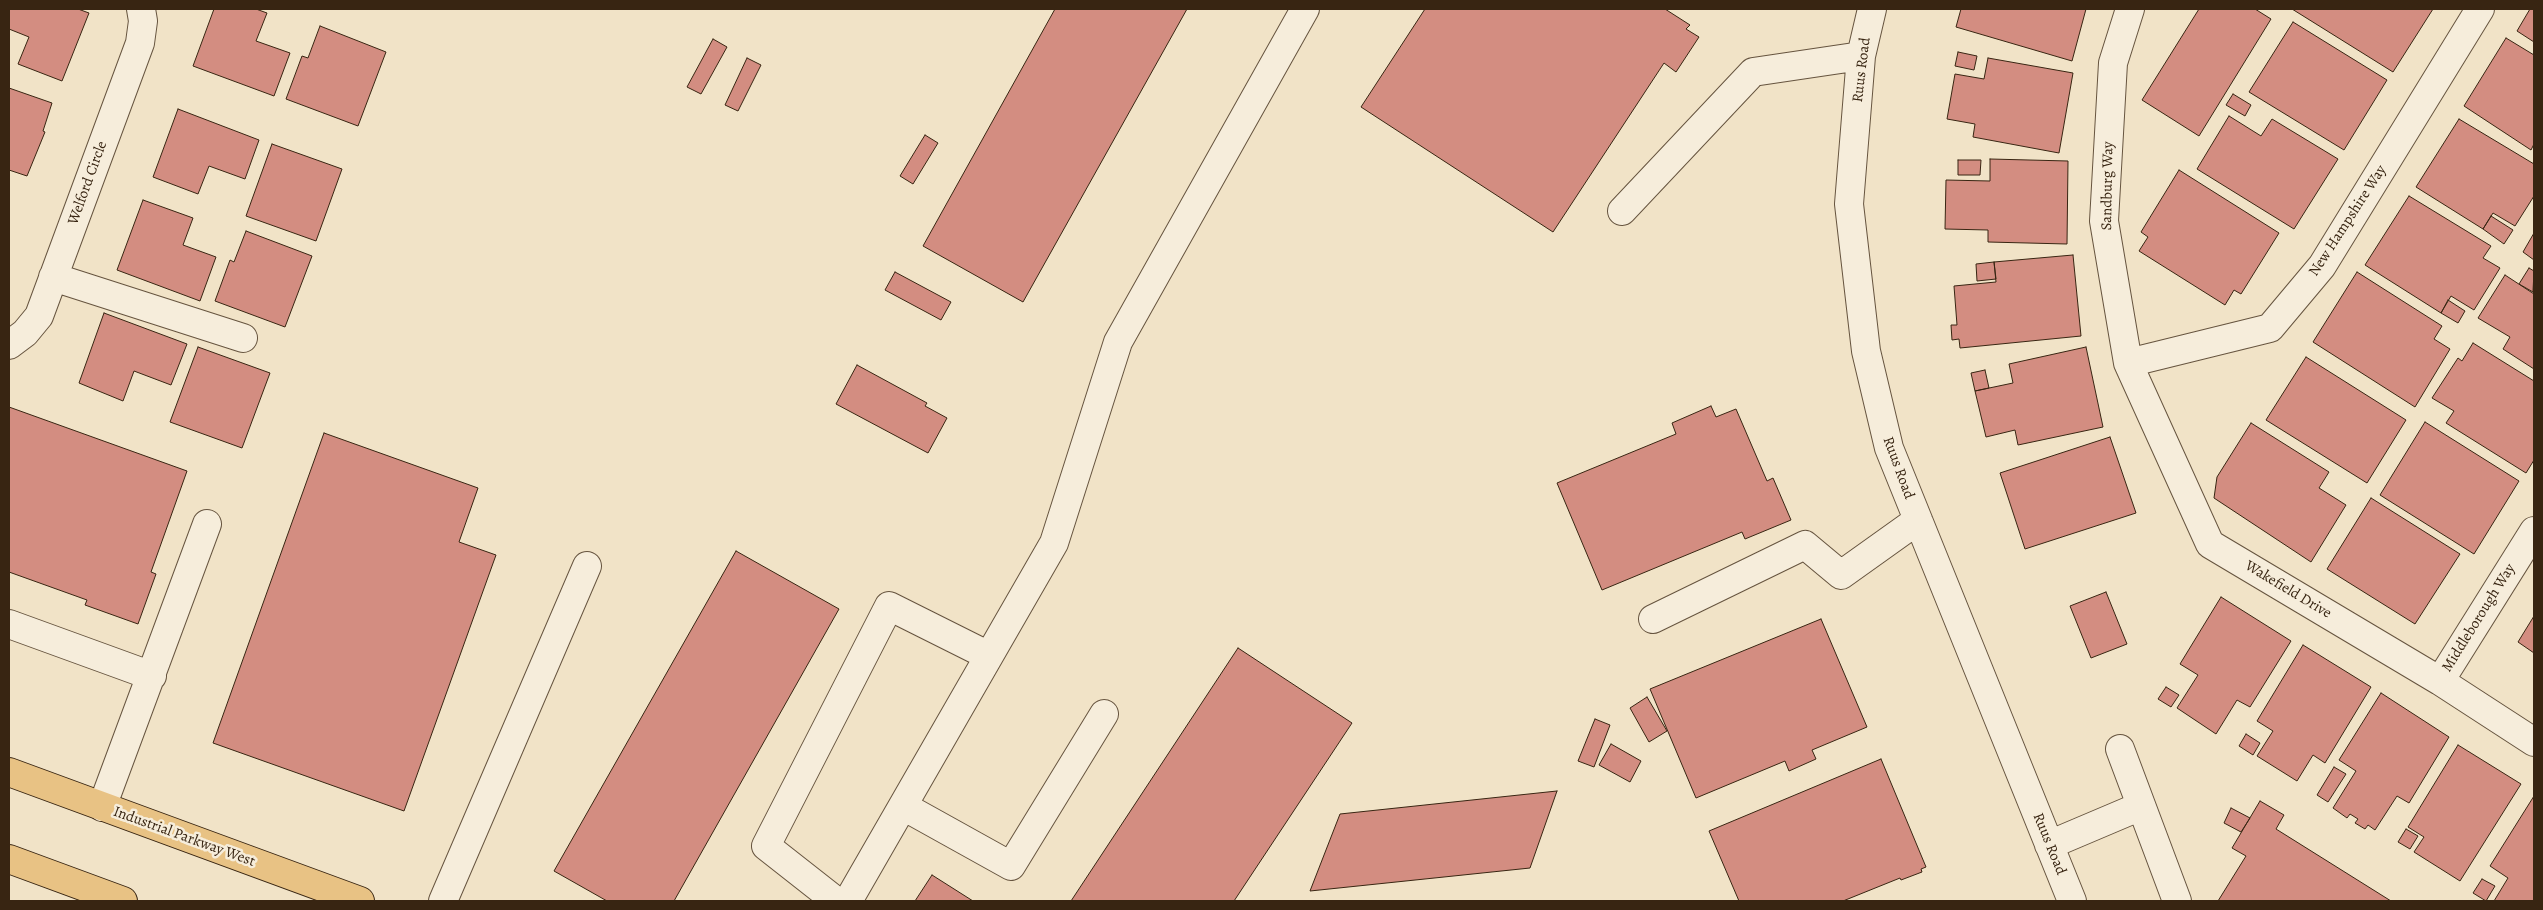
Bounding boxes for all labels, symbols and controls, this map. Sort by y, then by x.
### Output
street label: Ruus Road [1849,37,1875,103]
street label: Welford Circle [65,139,111,227]
street label: Sandburg Way [2098,141,2118,231]
street label: New Hampshire Way [2305,162,2391,280]
street label: Ruus Road [1878,434,1918,502]
street label: Wakefield Drive [2242,557,2334,623]
street label: Middleborough Way [2438,561,2520,675]
street label: Industrial Parkway West [111,803,257,871]
street label: Ruus Road [2028,810,2070,878]

